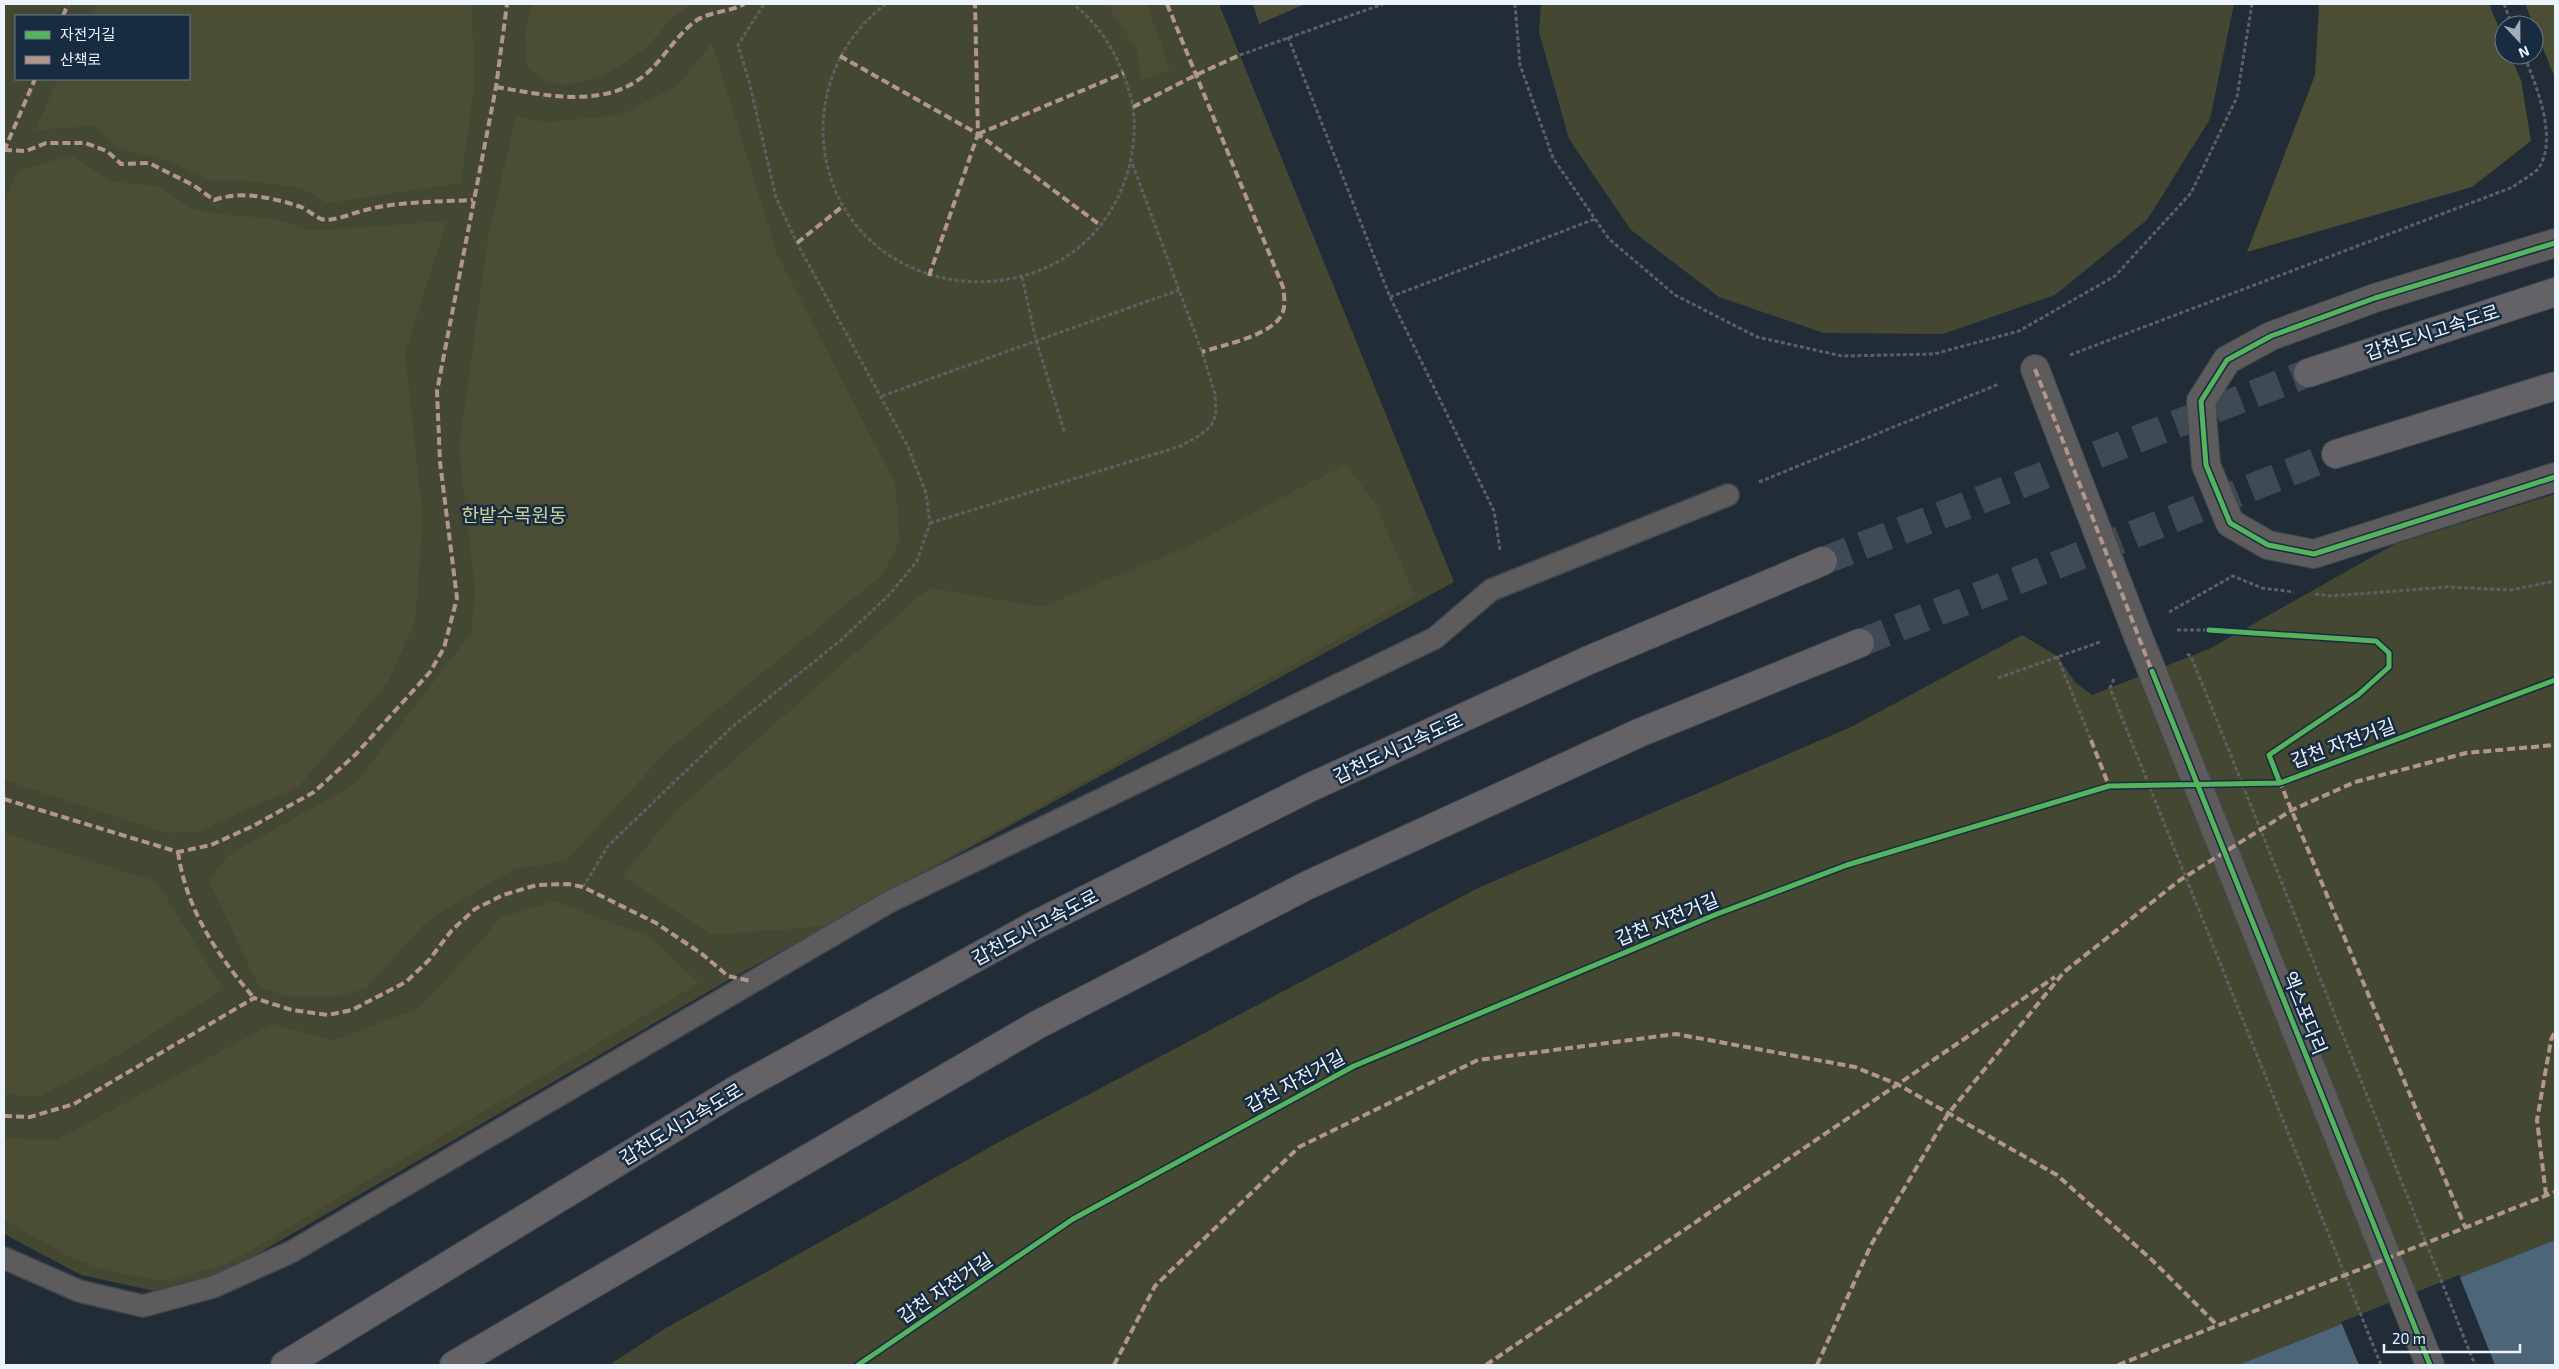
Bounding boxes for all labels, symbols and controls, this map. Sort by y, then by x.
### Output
legend [15,15,190,80]
north arrow [2494,15,2544,65]
text: 자전거길 [60,25,115,43]
text: N [2516,43,2532,62]
text: 산책로 [60,50,101,68]
street label: 갑천도시고속도로 [2362,299,2502,364]
park label: 한밭수목원동 [462,503,566,526]
street label: 갑천도시고속도로 [1330,708,1466,788]
street label: 갑천 자전거길 [2288,713,2398,772]
street label: 갑천도시고속도로 [968,884,1102,970]
street label: 갑천 자전거길 [1612,887,1722,950]
street label: 엑스포다리 [2278,968,2332,1058]
street label: 갑천 자전거길 [1241,1045,1348,1116]
street label: 갑천도시고속도로 [615,1078,747,1169]
street label: 갑천 자전거길 [893,1248,996,1328]
scale bar [2384,1322,2520,1354]
text: 20 m [2392,1329,2426,1347]

